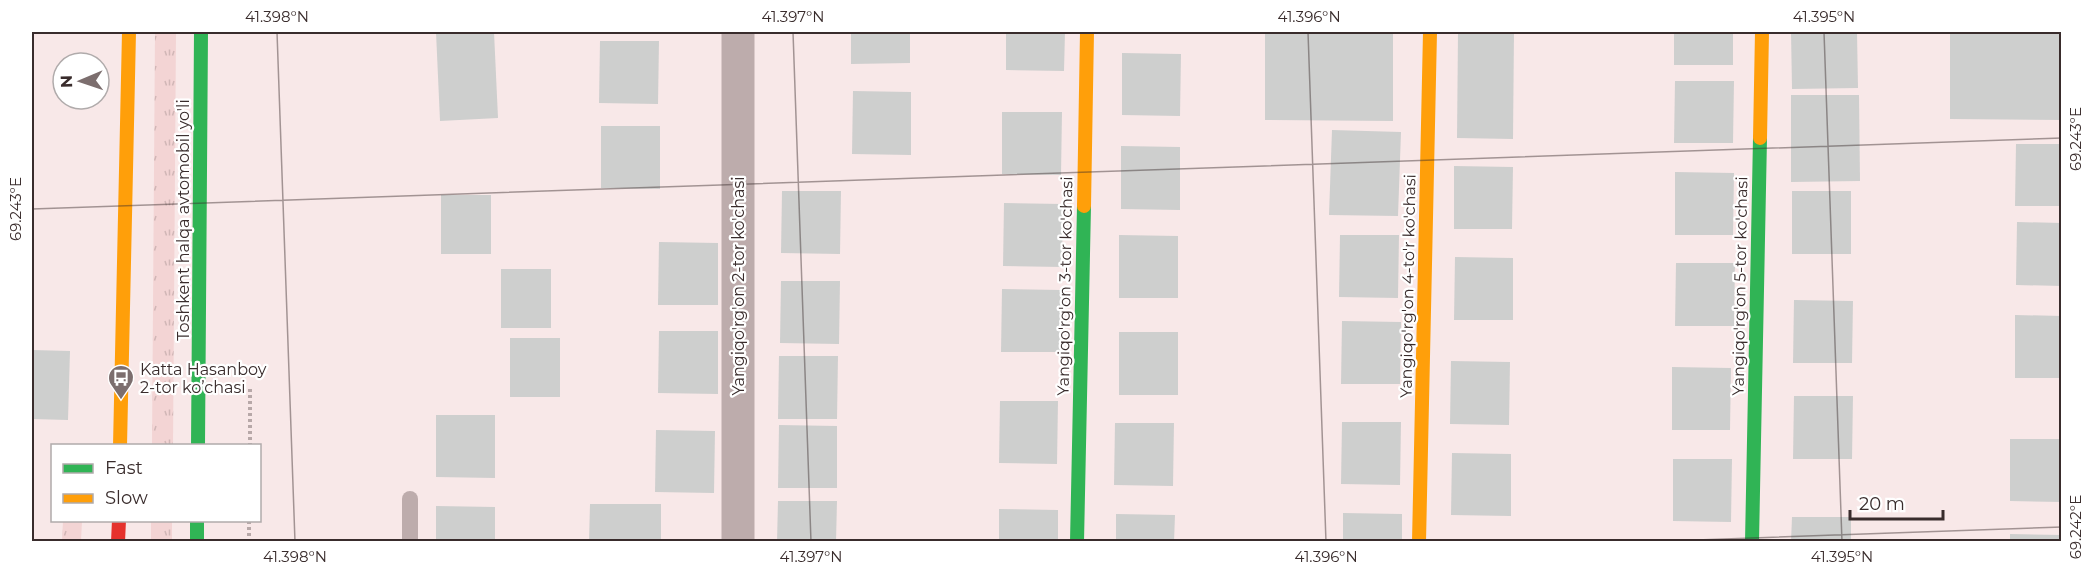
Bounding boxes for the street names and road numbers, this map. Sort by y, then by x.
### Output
street label: Toshkent halqa avtomobil yo'li [174,99,193,341]
street label: Yangiqo'rg'on 4-to'r ko'chasi [1397,174,1419,398]
street label: Yangiqo'rg'on 2-tor ko'chasi [729,176,748,396]
street label: Yangiqo'rg'on 3-tor ko'chasi [1054,176,1076,396]
street label: Yangiqo'rg'on 5-tor ko'chasi [1729,176,1751,396]

